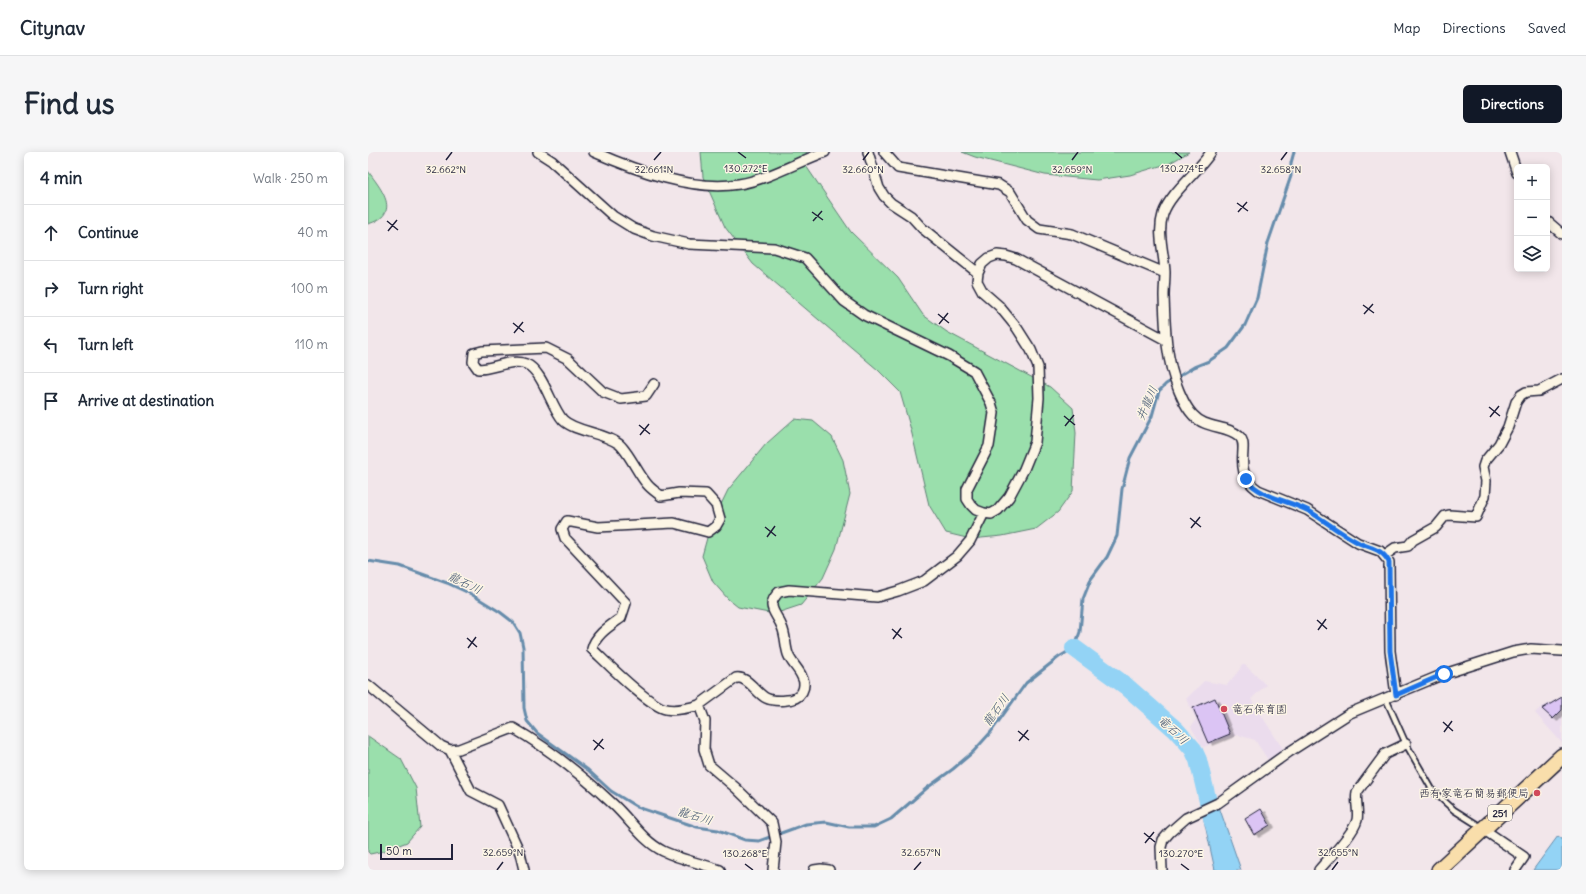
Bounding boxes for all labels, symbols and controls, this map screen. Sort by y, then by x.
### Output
text: Citynav [20,16,85,40]
text: Map [1393,19,1420,37]
text: Directions [1442,19,1506,37]
text: Saved [1528,19,1566,37]
button: Directions [1463,85,1562,123]
text: Find us [24,86,115,122]
text: 130.272°E [724,162,768,175]
text: 130.274°E [1160,162,1204,175]
text: 32.662°N [426,163,466,176]
text: 32.661°N [635,163,674,176]
text: 32.660°N [842,163,884,176]
text: 32.659°N [1052,163,1092,176]
text: 32.658°N [1261,163,1301,176]
map controls [1514,164,1550,272]
button: + [1514,164,1550,200]
text: 4 min [40,167,82,189]
text: Walk · 250 m [253,170,328,187]
button: − [1514,200,1550,236]
icon: ahead [40,222,62,244]
text: Continue [78,223,139,242]
text: 40 m [297,224,328,241]
button: layers [1514,236,1550,272]
icon: right [40,278,62,300]
text: Turn right [78,279,143,298]
text: 100 m [291,280,328,297]
icon: left [40,334,62,356]
text: Turn left [78,335,133,354]
text: 110 m [295,336,328,353]
water label: 井龍川 [1132,383,1161,422]
icon: arrive [40,390,62,412]
text: Arrive at destination [78,391,214,410]
route end [1237,470,1255,488]
water label: 龍石川 [446,568,485,597]
route start [1435,665,1453,683]
water label: 龍石川 [979,691,1012,729]
place label: 竜石保育園 [1232,702,1287,716]
marker: 竜石保育園 [1219,704,1229,714]
water label: 竜石川 [1155,712,1192,747]
place label: 西有家竜石簡易郵便局 [1419,786,1529,800]
marker: 西有家竜石簡易郵便局 [1532,788,1542,798]
water label: 龍石川 [676,803,715,828]
road number: 251 [1488,805,1512,821]
scale bar [380,842,453,861]
text: 50 m [386,844,412,858]
text: 32.659°N [483,846,523,859]
text: 32.657°N [901,846,941,859]
text: 32.655°N [1318,846,1358,859]
text: 130.268°E [723,847,767,860]
text: 130.270°E [1159,847,1203,860]

